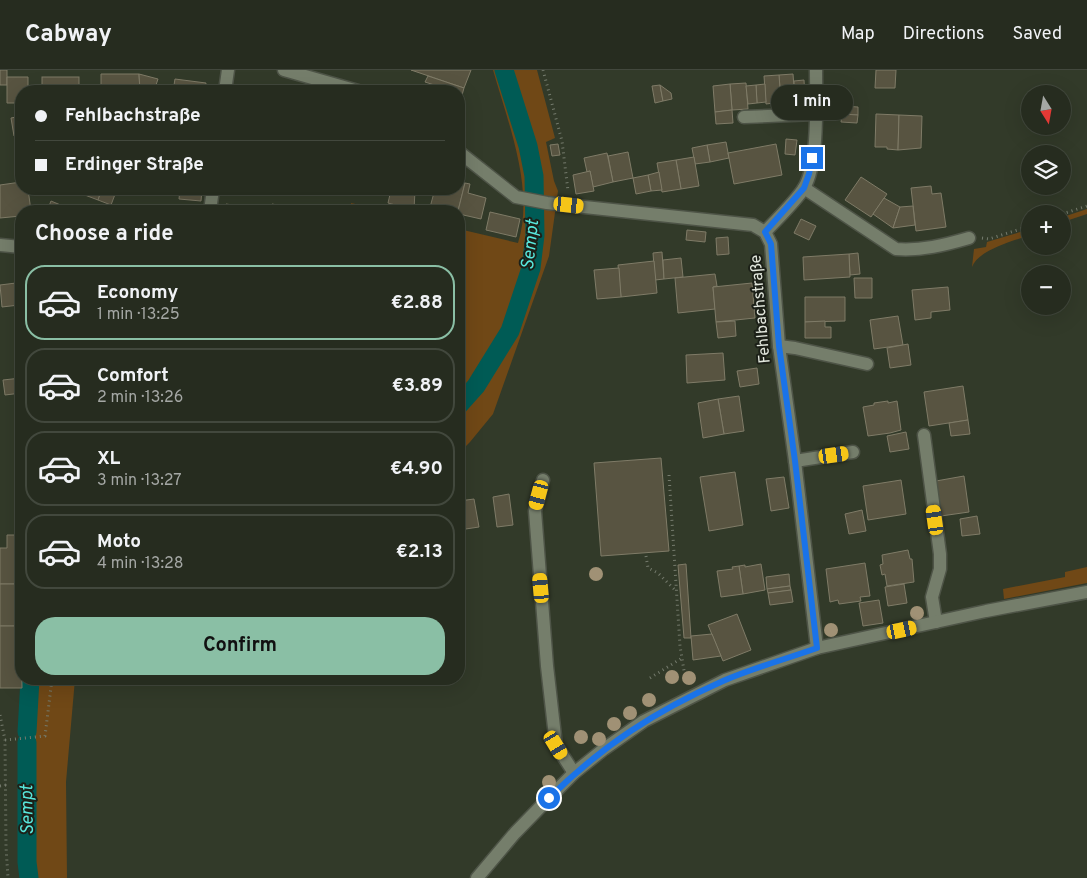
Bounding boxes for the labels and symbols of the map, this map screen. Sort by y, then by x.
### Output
north arrow [1021,85,1071,135]
callout: 1 min [771,86,853,121]
route end [801,147,823,169]
car [553,196,584,214]
water label: Sempt [517,217,545,271]
street label: Fehlbachstraße [746,254,776,364]
car [818,445,849,465]
car [527,479,550,511]
car [925,504,944,536]
car [532,572,549,604]
car [885,620,918,640]
car [541,728,570,762]
water label: Sempt [16,783,40,835]
route start [538,787,560,809]

